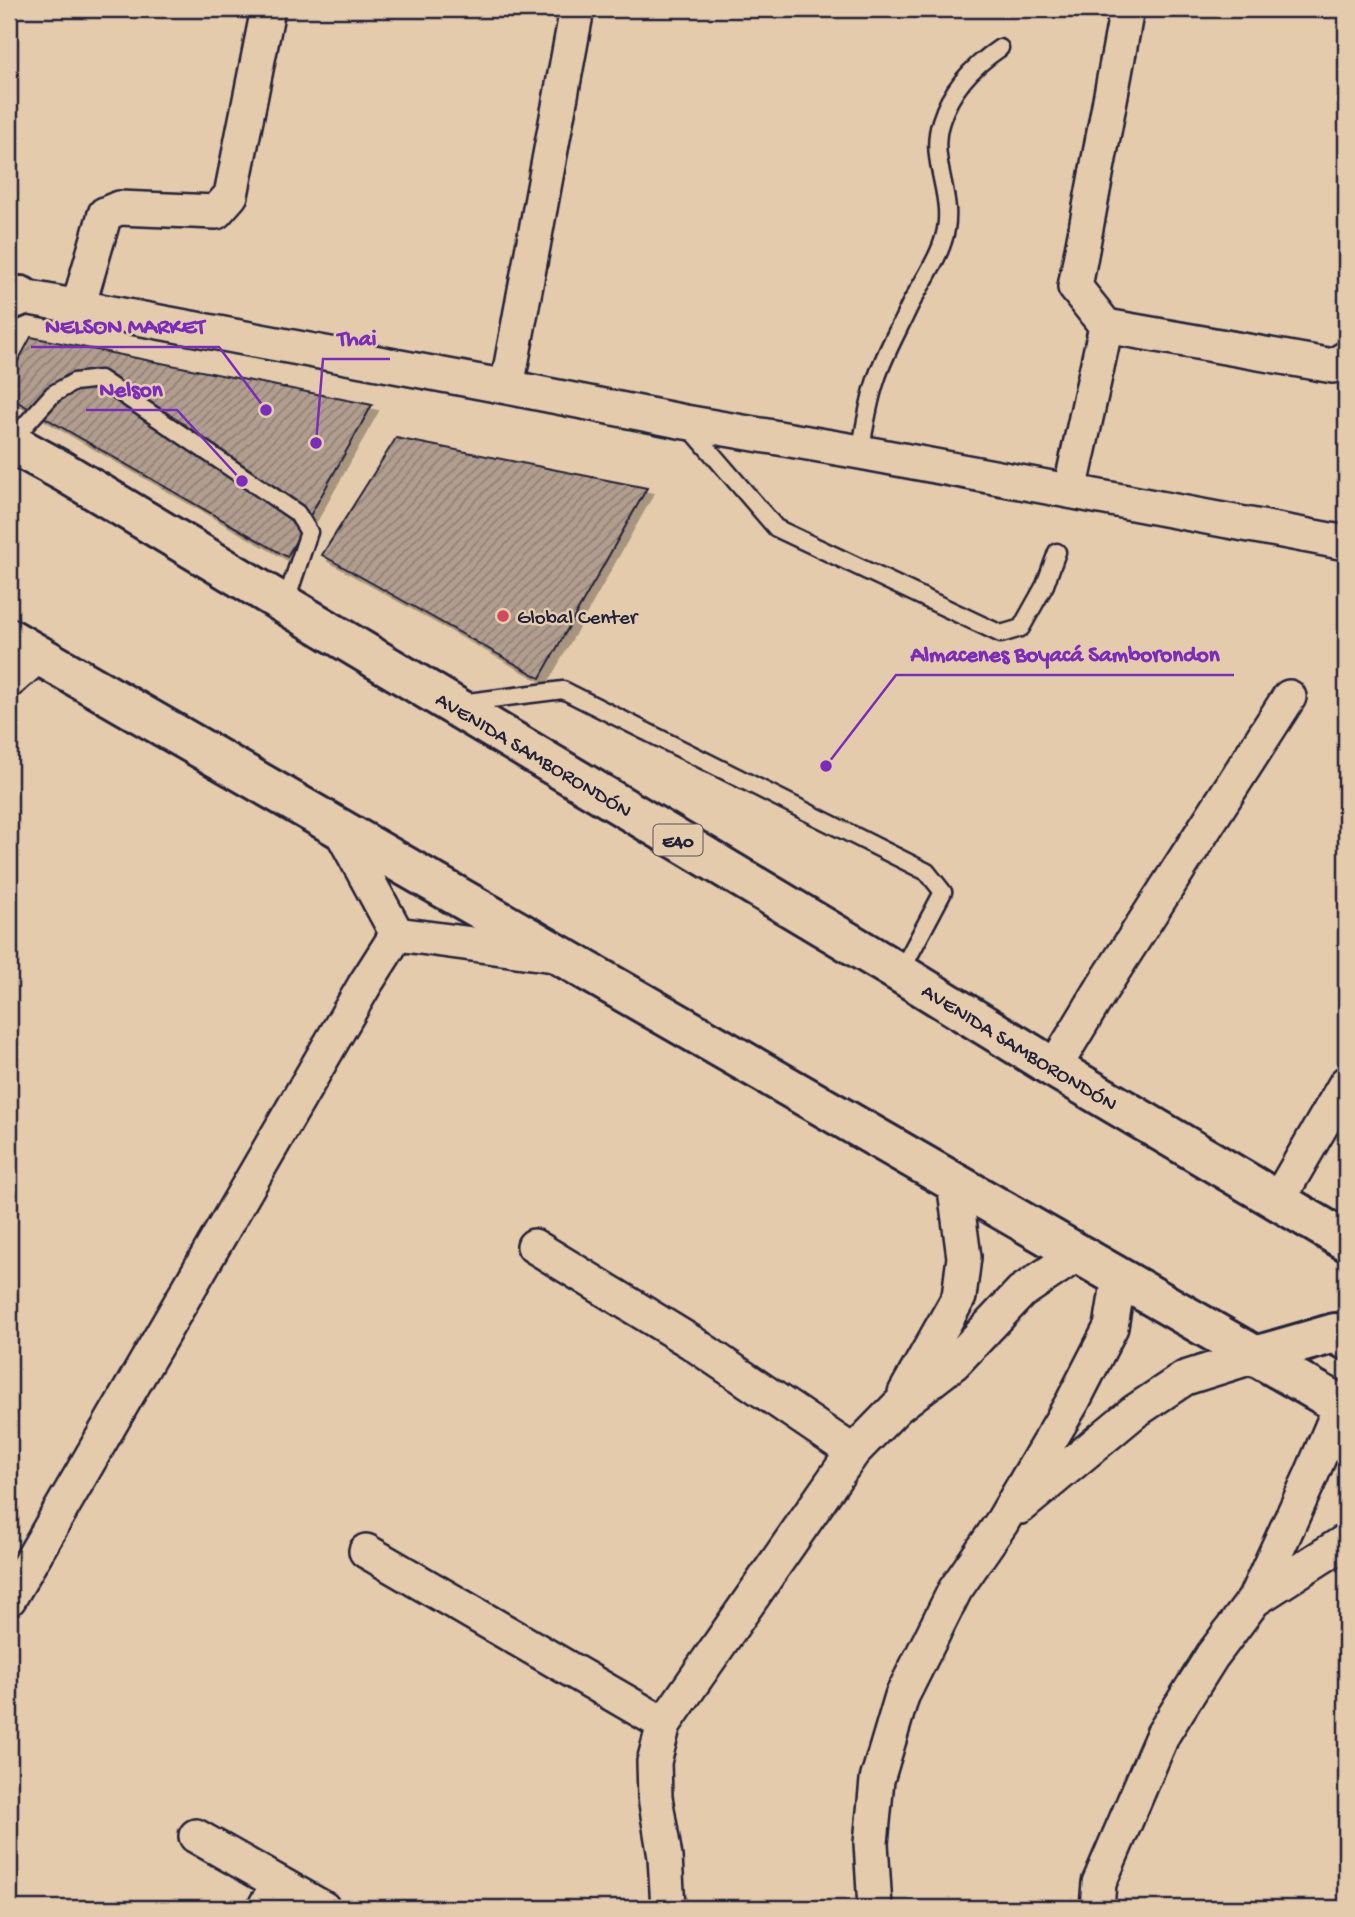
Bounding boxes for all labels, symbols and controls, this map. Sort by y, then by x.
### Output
callout: NELSON MARKET [31,303,219,347]
text: NELSON MARKET [45,315,207,342]
callout: Thai [323,315,390,359]
text: Thai [336,327,376,354]
callout: Nelson [86,366,177,410]
text: Nelson [99,378,164,405]
place label: Global Center [517,607,639,632]
marker: Global Center [495,608,511,624]
callout: Almacenes Boyacá Samborondon [896,631,1234,675]
text: Almacenes Boyacá Samborondon [909,643,1221,670]
street label: AVENIDA SAMBORONDÓN [430,688,635,825]
road number: E40 [654,824,702,856]
street label: AVENIDA SAMBORONDÓN [916,980,1121,1119]

